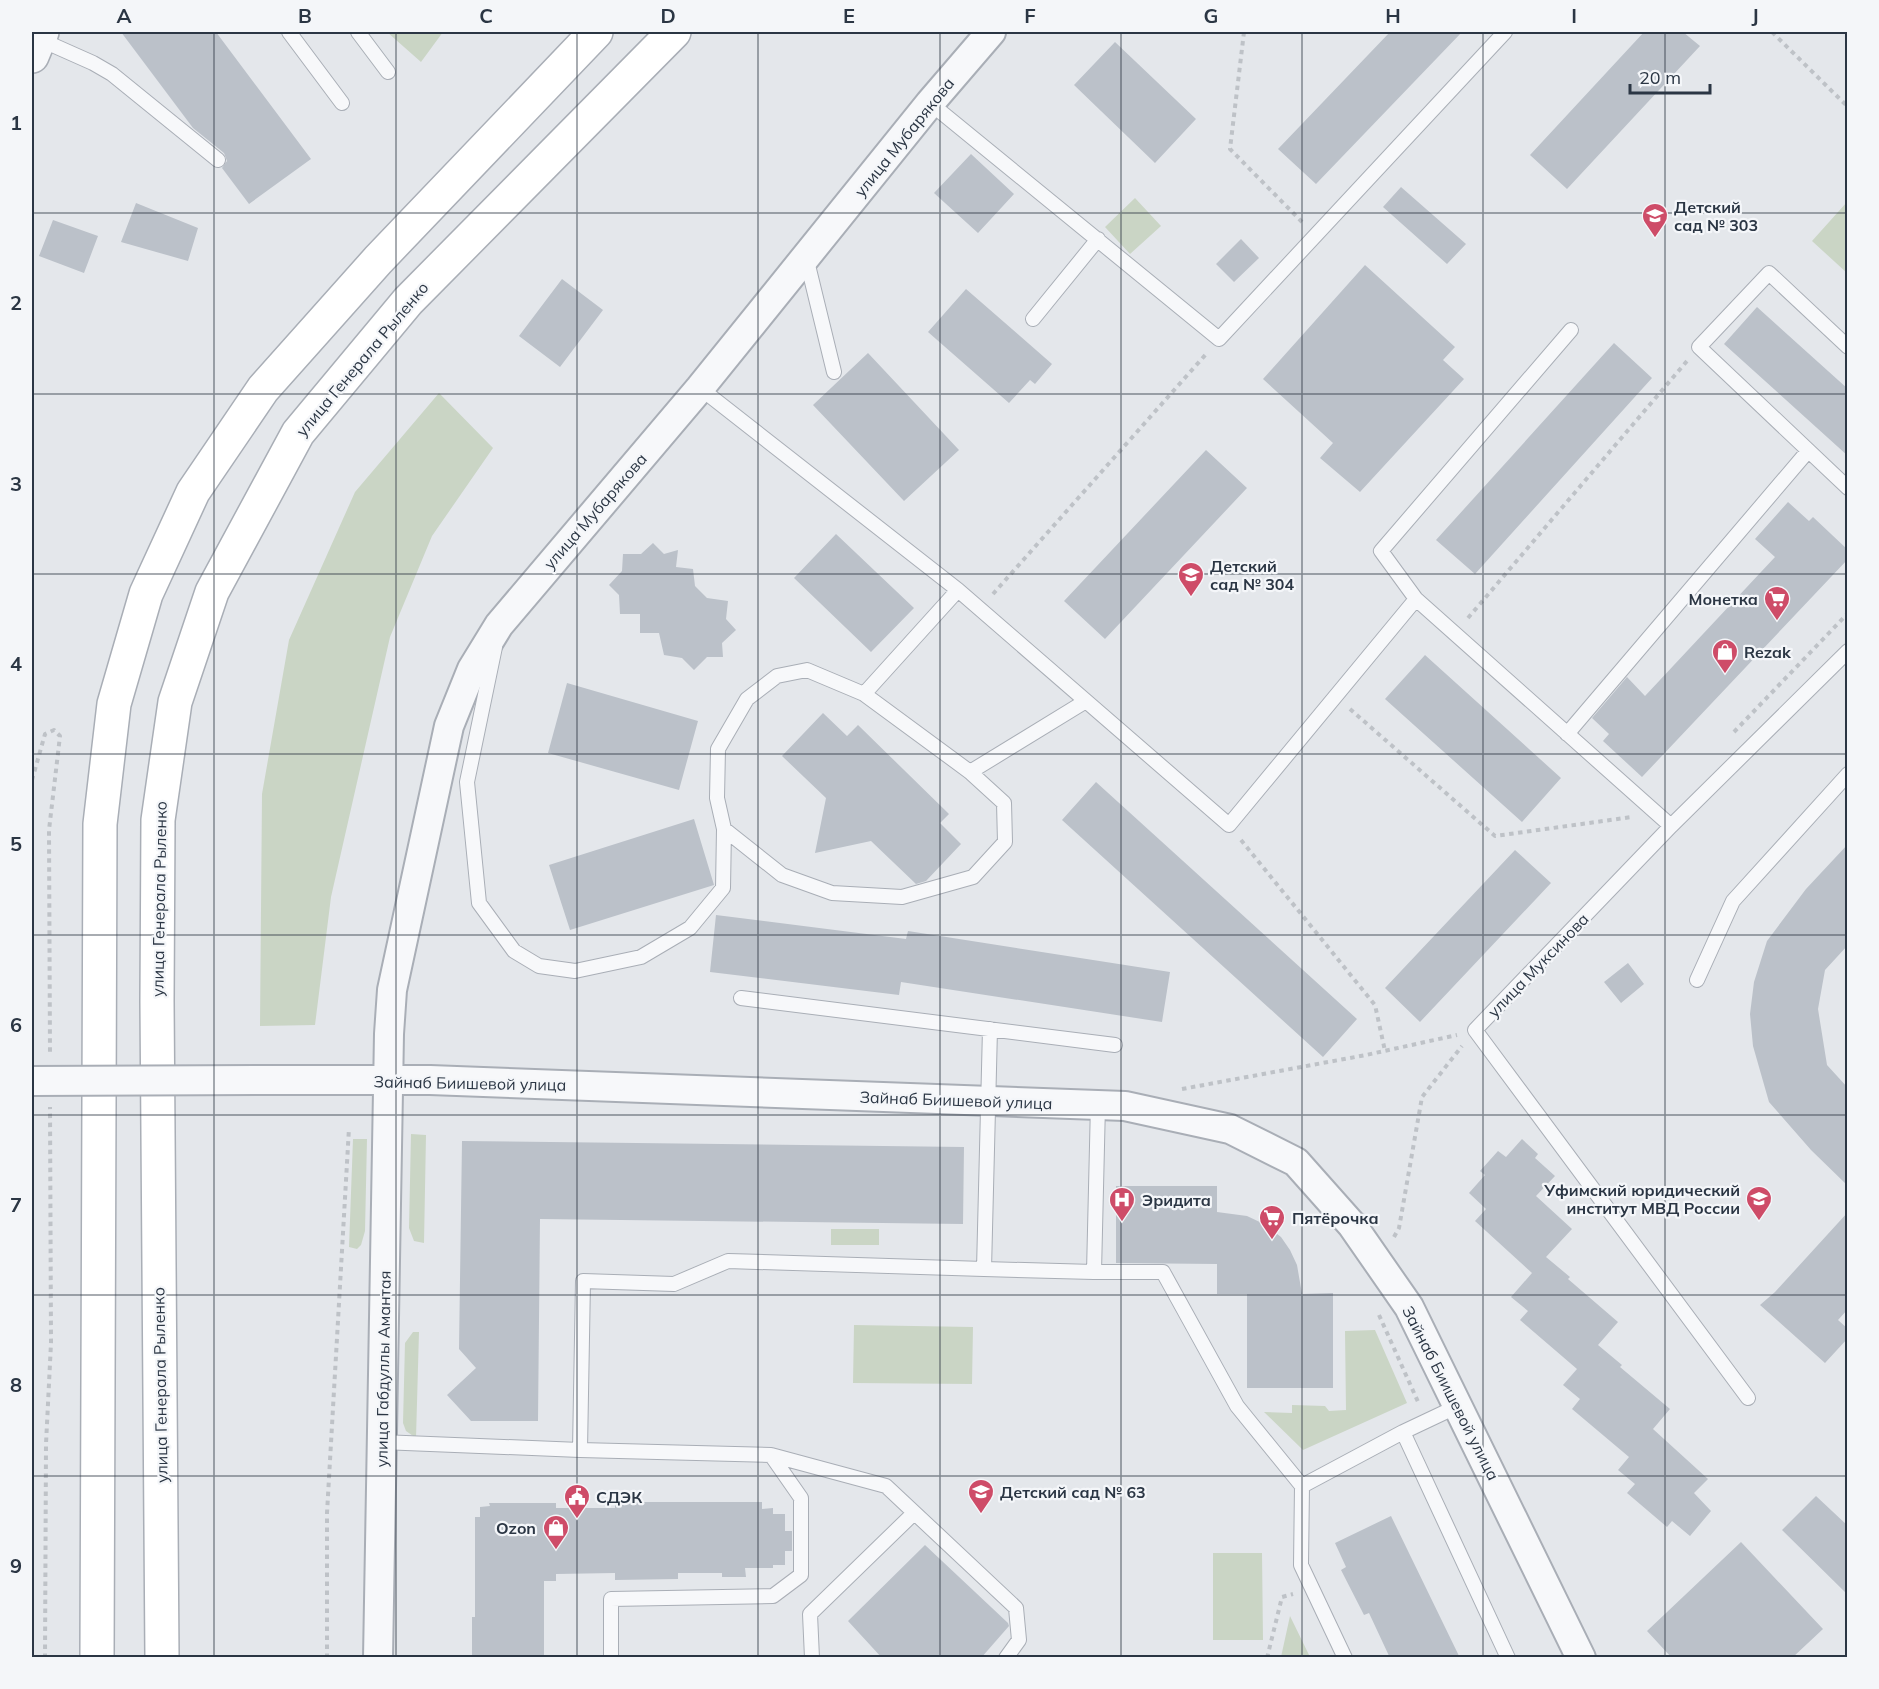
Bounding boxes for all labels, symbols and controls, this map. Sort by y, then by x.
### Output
text: A [117,3,132,28]
text: B [298,3,312,28]
text: C [479,3,493,28]
text: D [660,3,676,28]
text: E [843,3,855,28]
text: F [1024,3,1036,28]
text: G [1204,3,1218,28]
text: H [1385,3,1401,28]
text: I [1571,3,1577,28]
text: J [1751,3,1759,28]
scale bar [1630,57,1710,95]
text: 20 m [1639,66,1681,89]
street label: улица Мубарякова [850,73,958,201]
text: 1 [10,110,22,135]
place label: Детский сад № 303 [1674,197,1758,235]
school or university icon: Детский сад № 303 [1640,201,1670,239]
street label: улица Генерала Рыленко [291,278,433,440]
text: 2 [10,290,22,315]
street label: улица Мубарякова [539,449,651,573]
text: 3 [10,471,22,496]
place label: Детский сад № 304 [1210,556,1294,594]
school or university icon: Детский сад № 304 [1176,560,1206,598]
supermarket icon: Монетка [1762,584,1792,622]
place label: Монетка [1688,589,1758,609]
shop icon: Rezak [1710,637,1740,675]
place label: Rezak [1744,642,1792,662]
text: 4 [10,651,22,676]
street label: улица Генерала Рыленко [147,801,171,997]
text: 5 [10,831,22,856]
street label: улица Муксинова [1483,909,1593,1021]
text: 6 [10,1012,22,1037]
street label: Зайнаб Биишевой улица [373,1071,567,1095]
street label: Зайнаб Биишевой улица [859,1087,1053,1113]
place label: Уфимский юридический институт МВД России [1543,1180,1740,1218]
school or university icon: Уфимский юридический институт МВД России [1744,1184,1774,1222]
hospital icon: Эридита [1107,1185,1137,1223]
place label: Эридита [1142,1190,1211,1210]
text: 7 [10,1192,22,1217]
supermarket icon: Пятёрочка [1257,1203,1287,1241]
place label: Пятёрочка [1292,1208,1379,1228]
street label: улица Габдуллы Амантая [371,1270,395,1468]
street label: улица Генерала Рыленко [148,1287,172,1483]
street label: Зайнаб Биишевой улица [1398,1303,1504,1483]
text: 8 [10,1372,22,1397]
school or university icon: Детский сад № 63 [966,1477,996,1515]
public building icon: СДЭК [562,1482,592,1520]
place label: Детский сад № 63 [1000,1482,1146,1502]
place label: СДЭК [596,1487,642,1507]
shop icon: Ozon [541,1513,571,1551]
place label: Ozon [496,1518,536,1538]
text: 9 [10,1553,22,1578]

